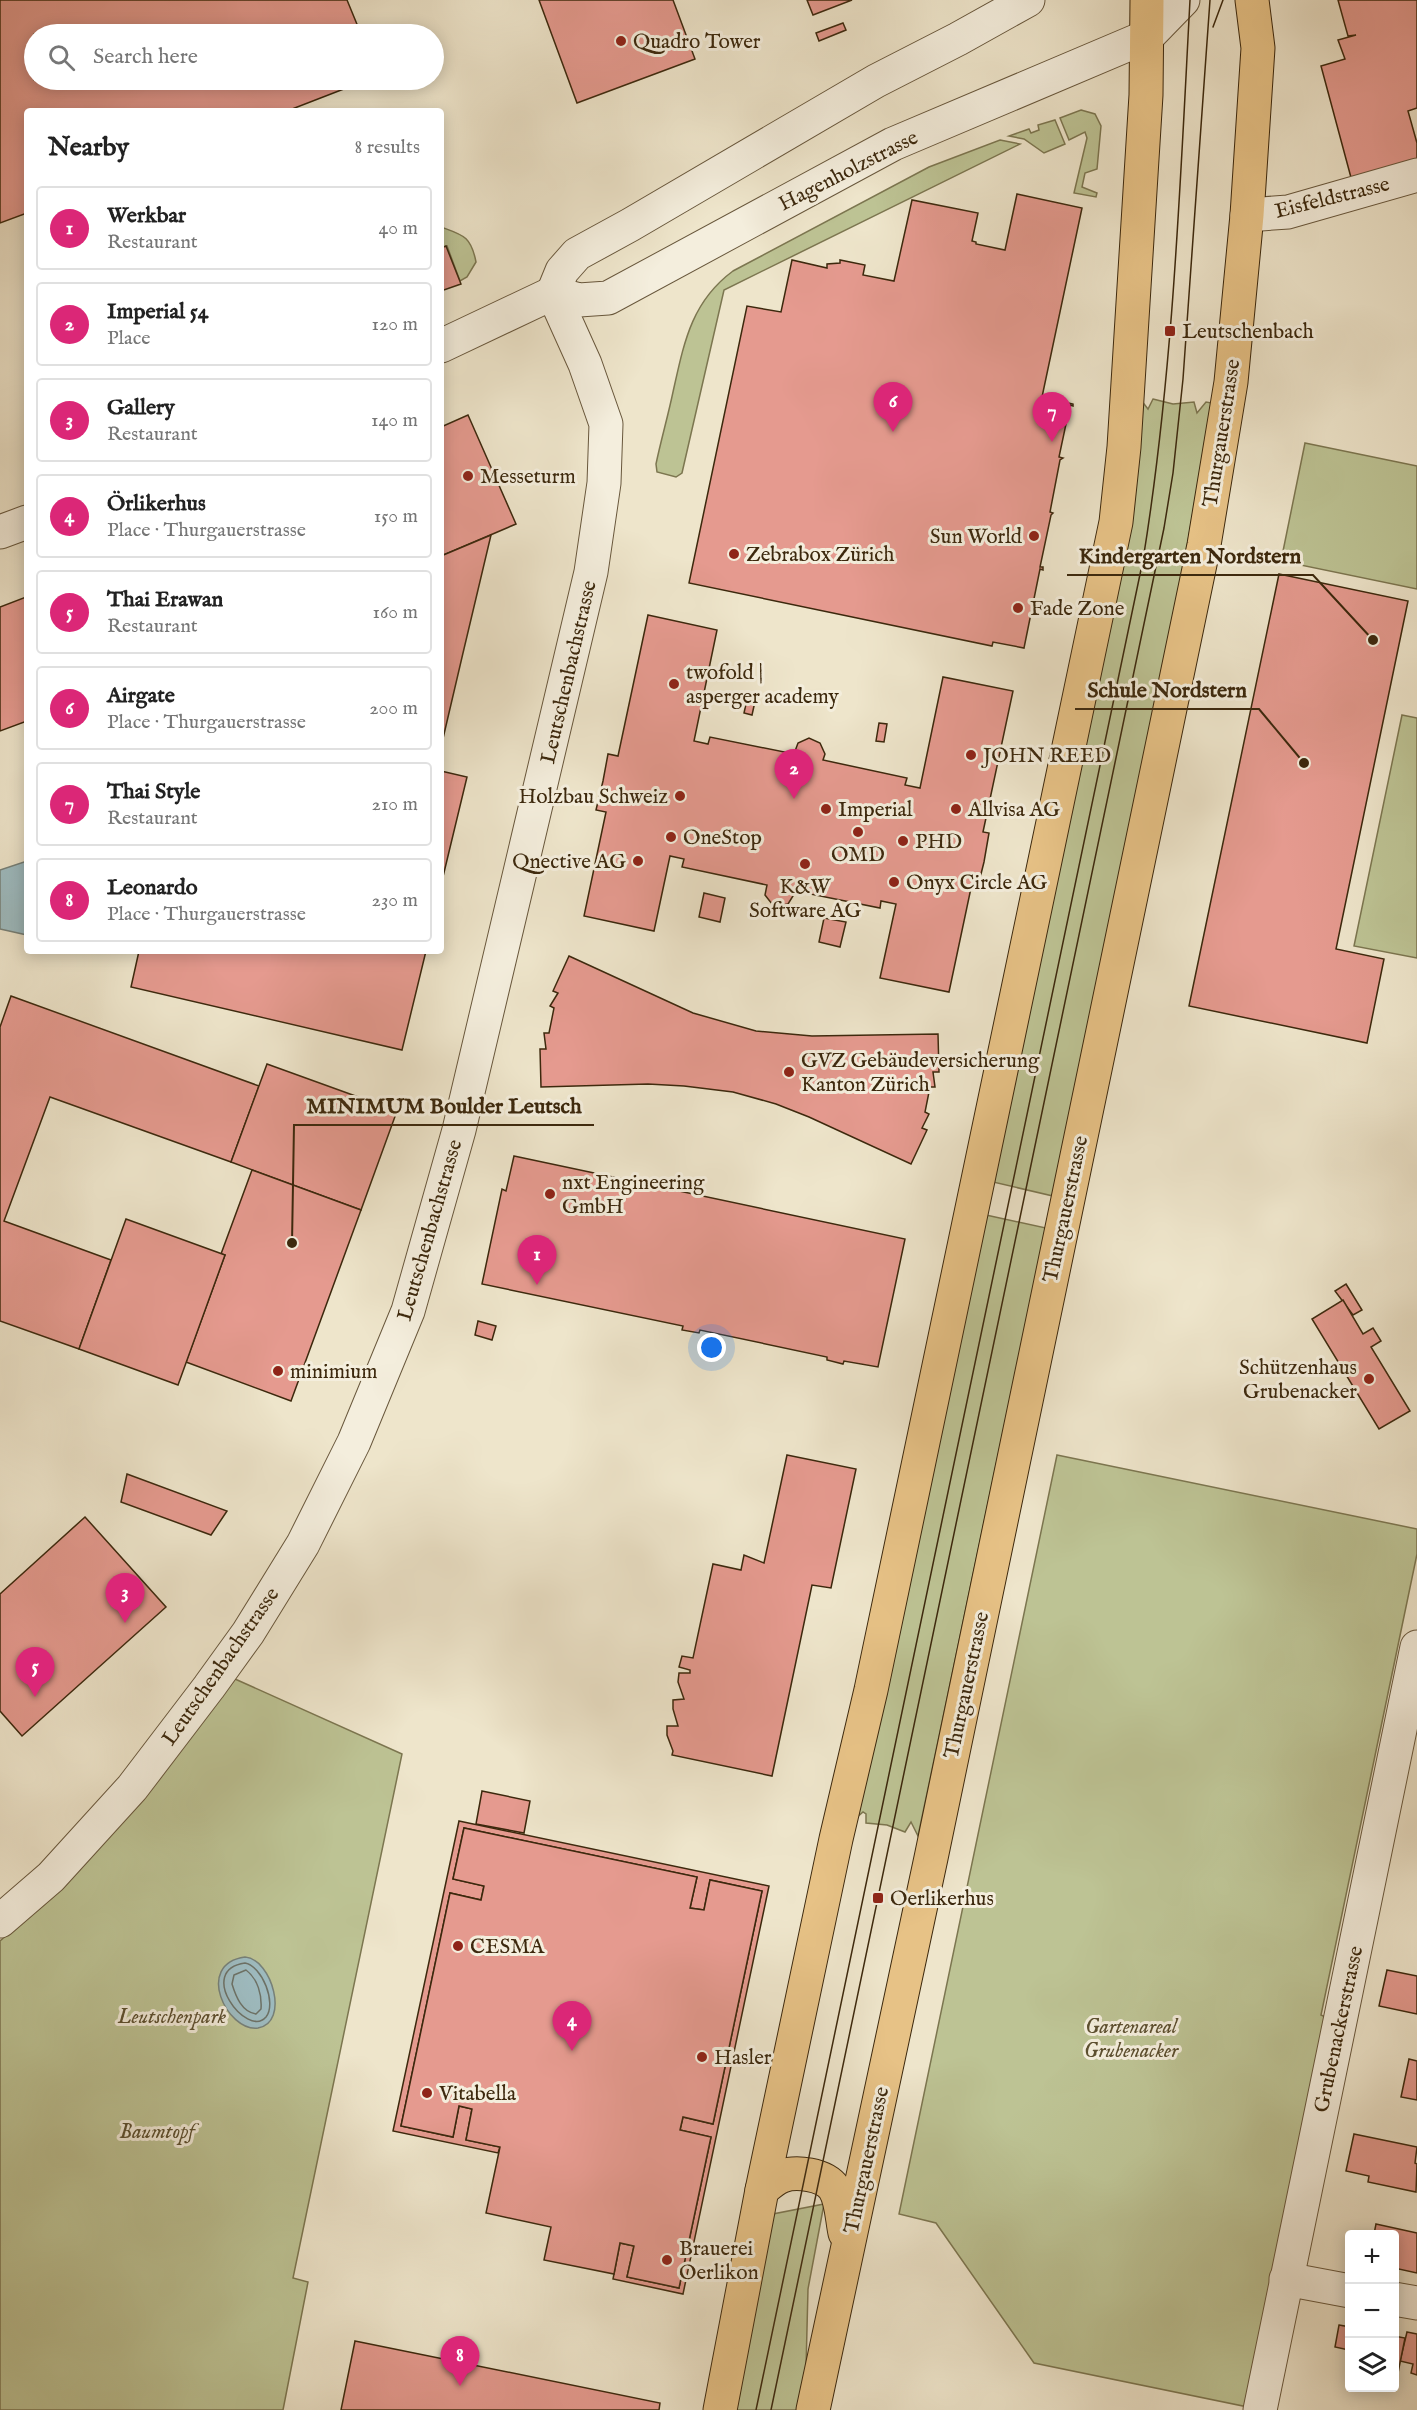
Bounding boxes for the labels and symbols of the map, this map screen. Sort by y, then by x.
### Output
place label: Quadro Tower [633,29,761,56]
marker: Quadro Tower [614,34,628,48]
street label: Hagenholzstrasse [774,124,923,218]
street label: Eisfeldstrasse [1272,171,1393,226]
place label: Leutschenbach [1182,319,1314,346]
marker: Leutschenbach [1163,324,1177,338]
street label: Thurgauerstrasse [1197,357,1248,509]
pin: 6 [874,382,912,432]
pin: 7 [1032,392,1072,442]
place label: Messeturm [480,464,576,491]
marker: Messeturm [461,469,475,483]
place label: Sun World [930,524,1023,551]
marker: Sun World [1027,529,1041,543]
callout: Kindergarten Nordstern [1067,535,1313,575]
place label: Zebrabox Zürich [746,542,895,569]
text: Kindergarten Nordstern [1079,543,1301,571]
marker: Zebrabox Zürich [727,547,741,561]
street label: Leutschenbachstrasse [535,578,604,767]
place label: Fade Zone [1030,596,1125,623]
marker: Fade Zone [1011,601,1025,615]
place label: twofold | asperger academy [686,660,840,711]
callout: Schule Nordstern [1075,669,1259,709]
marker: twofold | asperger academy [667,677,681,691]
text: Schule Nordstern [1087,677,1247,705]
place label: JOHN REED [981,743,1111,770]
marker: JOHN REED [964,748,978,762]
pin: 2 [774,750,814,799]
place label: Holzbau Schweiz [518,784,668,811]
marker: Holzbau Schweiz [673,789,687,803]
place label: Imperial [838,797,913,824]
place label: Allvisa AG [967,797,1060,824]
marker: Imperial [819,802,833,816]
marker: Allvisa AG [949,802,963,816]
place label: OneStop [683,825,762,852]
marker: OMD [851,825,865,839]
place label: PHD [915,829,962,856]
marker: OneStop [664,830,678,844]
marker: PHD [896,834,910,848]
place label: OMD [831,842,885,869]
place label: Qnective AG [512,849,626,876]
marker: Qnective AG [631,854,645,868]
marker: K&W Software AG [798,857,812,871]
place label: Onyx Circle AG [906,870,1048,897]
place label: K&W Software AG [749,874,861,925]
marker: Onyx Circle AG [887,875,901,889]
place label: GVZ Gebäudeversicherung Kanton Zürich [801,1048,1040,1099]
marker: GVZ Gebäudeversicherung Kanton Zürich [782,1065,796,1079]
callout: MINIMUM Boulder Leutsch [294,1085,594,1125]
text: MINIMUM Boulder Leutsch [306,1093,582,1121]
street label: Thurgauerstrasse [1038,1133,1095,1285]
street label: Leutschenbachstrasse [392,1136,469,1324]
place label: nxt Engineering GmbH [562,1170,705,1221]
marker: nxt Engineering GmbH [543,1187,557,1201]
pin: 1 [518,1236,556,1285]
your location [697,1333,726,1362]
place label: Schützenhaus Grubenacker [1239,1355,1357,1406]
place label: minimium [290,1359,377,1386]
marker: minimium [271,1364,285,1378]
marker: Schützenhaus Grubenacker [1362,1372,1376,1386]
pin: 3 [106,1574,144,1623]
street label: Leutschenbachstrasse [156,1582,286,1751]
street label: Thurgauerstrasse [939,1609,996,1761]
pin: 5 [15,1648,54,1697]
place label: Oerlikerhus [890,1886,994,1913]
marker: Oerlikerhus [871,1891,885,1905]
place label: CESMA [470,1934,545,1961]
marker: CESMA [451,1939,465,1953]
street label: Grubenackerstrasse [1309,1943,1370,2115]
pin: 4 [552,2002,592,2051]
park label: Leutschenpark [117,2004,227,2031]
park label: Gartenareal Grubenacker [1084,2014,1179,2065]
place label: Hasler [714,2045,772,2072]
marker: Hasler [695,2050,709,2064]
place label: Vitabella [438,2081,517,2108]
street label: Thurgauerstrasse [839,2084,896,2236]
marker: Vitabella [420,2086,434,2100]
park label: Baumtopf [119,2119,199,2146]
place label: Brauerei Oerlikon [679,2236,759,2287]
marker: Brauerei Oerlikon [660,2253,674,2267]
pin: 8 [440,2336,480,2386]

